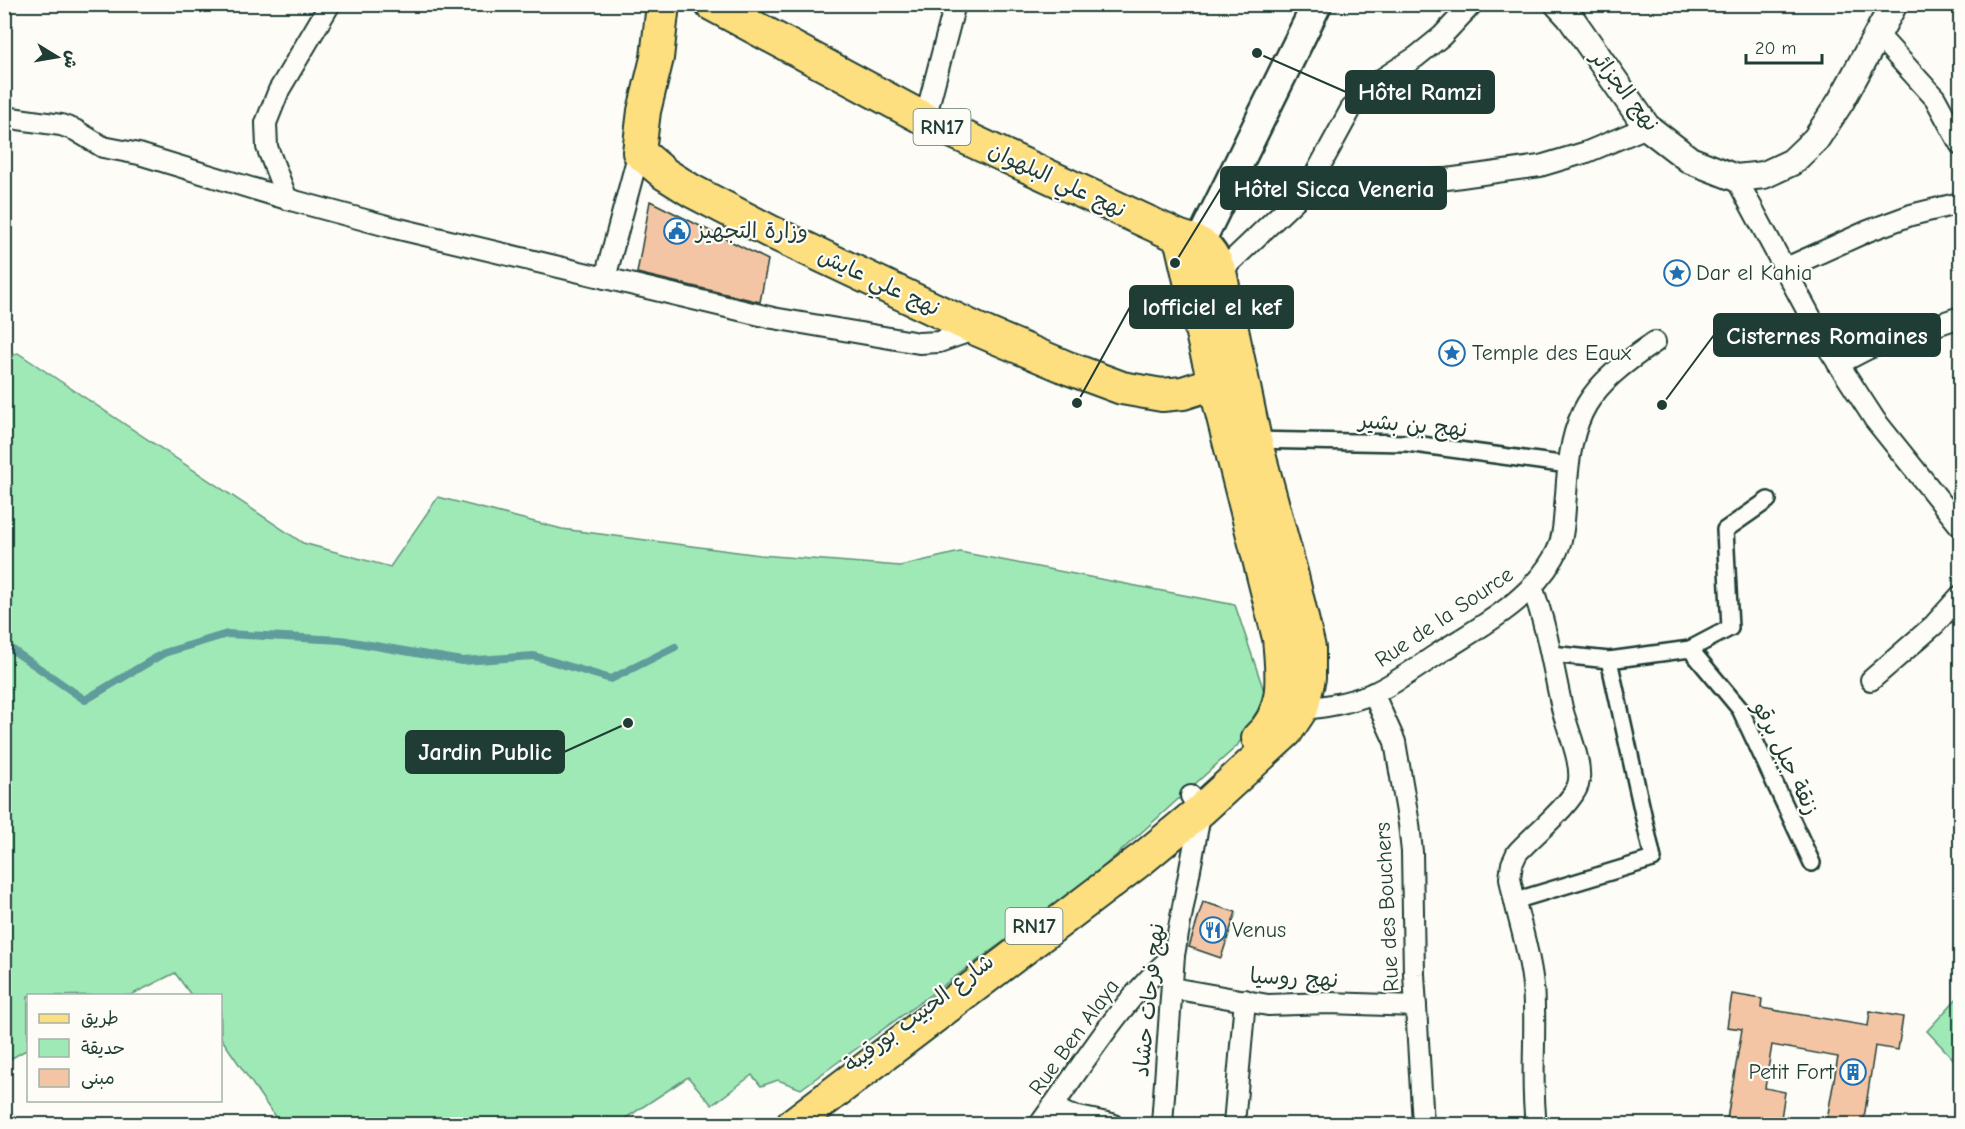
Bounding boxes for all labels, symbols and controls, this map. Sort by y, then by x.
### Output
north arrow [27,27,87,87]
scale bar [1746,27,1822,65]
text: 20 m [1755,38,1796,59]
street label: نهج الجزائر [1583,44,1665,138]
text: ش [60,49,81,70]
callout: Hôtel Ramzi [1346,71,1494,113]
text: Hôtel Ramzi [1358,78,1482,106]
road number: RN17 [914,109,970,145]
street label: نهج علي البلهوان [982,137,1130,229]
callout: Hôtel Sicca Veneria [1221,167,1446,209]
text: Hôtel Sicca Veneria [1234,175,1434,203]
public building icon: وزارة التجهيز [662,216,692,246]
place label: وزارة التجهيز [694,218,808,244]
street label: نهج علي عايش [811,242,944,327]
place icon: Dar el Kahia [1662,258,1692,288]
place label: Dar el Kahia [1696,260,1812,286]
callout: lofficiel el kef [1130,286,1293,328]
text: lofficiel el kef [1142,293,1283,321]
callout: Cisternes Romaines [1714,314,1940,356]
text: Cisternes Romaines [1726,322,1928,350]
place icon: Temple des Eaux [1437,338,1467,368]
place label: Temple des Eaux [1472,340,1632,366]
street label: نهج بن بشير [1356,407,1468,445]
street label: Rue de la Source [1370,561,1518,673]
street label: زنقة جبل برقو [1747,696,1825,819]
callout: Jardin Public [406,731,564,773]
text: Jardin Public [418,738,552,766]
street label: Rue des Bouchers [1370,822,1404,992]
road number: RN17 [1006,908,1062,944]
restaurant icon: Venus [1198,915,1228,945]
place label: Venus [1232,917,1286,943]
street label: نهج فرحات حشاد [1128,922,1172,1078]
street label: شارع الحبيب بورقيبة [839,948,1000,1079]
street label: نهج روسيا [1249,963,1339,995]
street label: Rue Ben Alaya [1023,974,1125,1100]
legend [27,994,222,1102]
text: طريق [81,1008,119,1029]
text: حديقة [81,1038,125,1059]
building icon: Petit Fort [1838,1057,1868,1087]
place label: Petit Fort [1749,1059,1835,1085]
text: مبنى [81,1068,115,1089]

